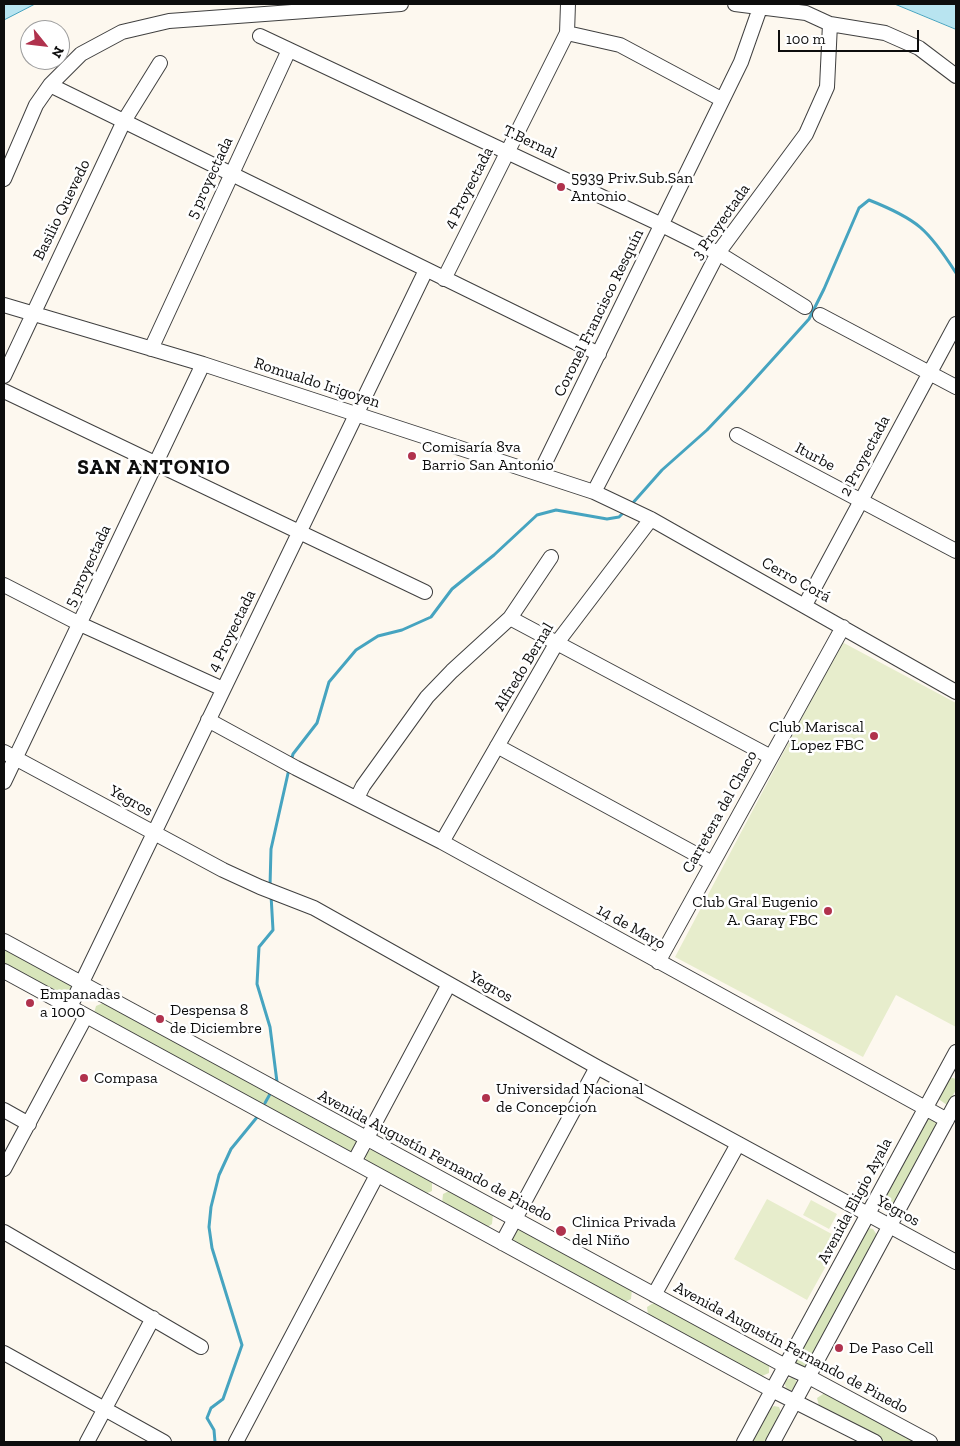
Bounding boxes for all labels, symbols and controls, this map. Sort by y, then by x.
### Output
north arrow [20,20,70,70]
scale bar [780,20,921,52]
text: 100 m [786,30,825,48]
text: N [48,43,68,61]
street label: T.Bernal [500,121,560,163]
street label: 5 proyectada [183,134,237,222]
street label: 4 Proyectada [440,144,498,232]
street label: Basilio Quevedo [29,156,95,264]
place label: 5939 Priv.Sub.San Antonio [571,168,693,206]
street label: 3 Proyectada [688,180,754,264]
marker: 5939 Priv.Sub.San Antonio [555,181,567,193]
street label: Coronel Francisco Resquín [550,226,648,400]
street label: Romualdo Irigoyen [252,354,382,412]
street label: 2 Proyectada [836,412,894,500]
place label: Comisaría 8va Barrio San Antonio [422,437,554,475]
street label: Iturbe [792,439,838,475]
marker: Comisaría 8va Barrio San Antonio [406,450,418,462]
district label: SAN ANTONIO [76,455,232,481]
street label: 5 proyectada [61,522,115,610]
street label: Cerro Corá [758,553,834,607]
street label: 4 Proyectada [204,587,260,675]
street label: Alfredo Bernal [490,619,558,715]
place label: Club Mariscal Lopez FBC [769,717,864,755]
marker: Club Mariscal Lopez FBC [868,730,880,742]
street label: Carretera del Chaco [678,747,762,877]
street label: Yegros [106,781,156,821]
place label: Club Gral Eugenio A. Garay FBC [692,892,818,930]
street label: 14 de Mayo [593,900,669,954]
marker: Club Gral Eugenio A. Garay FBC [822,905,834,917]
street label: Yegros [466,967,516,1007]
place label: Empanadas a 1000 [40,984,120,1022]
marker: Empanadas a 1000 [24,997,36,1009]
place label: Despensa 8 de Diciembre [170,1000,262,1038]
marker: Despensa 8 de Diciembre [154,1013,166,1025]
place label: Compasa [94,1068,158,1088]
marker: Compasa [78,1072,90,1084]
place label: Universidad Nacional de Concepcion [496,1079,643,1117]
street label: Avenida Augustín Fernando de Pinedo [315,1086,555,1226]
marker: Universidad Nacional de Concepcion [480,1092,492,1104]
street label: Avenida Eligio Ayala [814,1135,896,1267]
street label: Yegros [873,1191,923,1231]
place label: Clinica Privada del Niño [572,1212,676,1250]
marker: Clinica Privada del Niño [554,1224,568,1238]
street label: Avenida Augustín Fernando de Pinedo [671,1278,911,1418]
place label: De Paso Cell [849,1338,933,1358]
marker: De Paso Cell [833,1342,845,1354]

